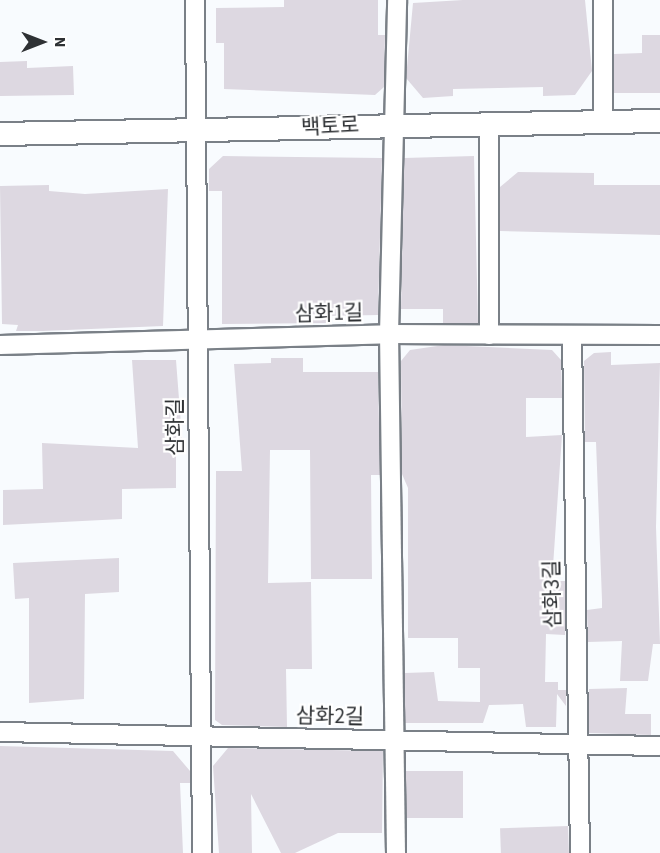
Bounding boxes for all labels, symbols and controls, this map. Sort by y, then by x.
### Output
north arrow [12,12,72,72]
text: N [49,37,71,47]
street label: 백토로 [300,112,360,140]
street label: 삼화1길 [295,300,363,326]
street label: 삼화길 [162,398,188,456]
street label: 삼화3길 [539,560,565,628]
street label: 삼화2길 [296,703,364,729]

